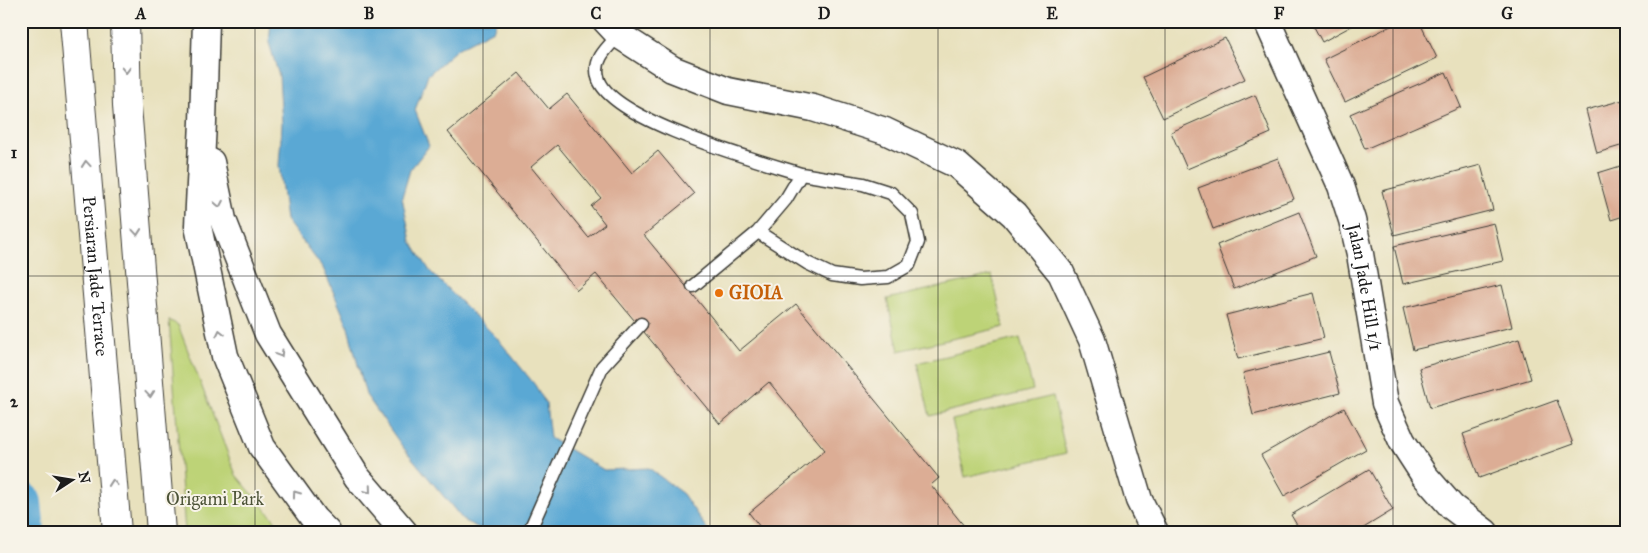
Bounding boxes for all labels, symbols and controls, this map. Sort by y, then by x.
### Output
text: A [135,4,147,23]
text: B [364,4,374,23]
text: C [591,4,602,23]
text: D [818,4,831,23]
text: E [1046,4,1058,23]
text: F [1274,4,1285,23]
text: G [1501,4,1513,23]
one-way arrow [121,66,131,74]
text: 1 [11,143,18,162]
one-way arrow [81,160,92,168]
street label: Persiaran Jade Terrace [78,195,113,357]
one-way arrow [214,200,224,209]
street label: Jalan Jade Hill 1/1 [1341,219,1387,352]
one-way arrow [131,228,142,236]
place label: GIOIA [729,282,784,304]
marker: GIOIA [713,287,725,299]
one-way arrow [215,329,226,338]
one-way arrow [274,349,284,358]
one-way arrow [144,390,155,398]
text: 2 [10,392,19,411]
north arrow [48,456,98,506]
text: N [75,470,94,485]
one-way arrow [107,479,118,487]
one-way arrow [363,485,372,494]
park label: Origami Park [166,488,265,511]
one-way arrow [293,490,302,500]

